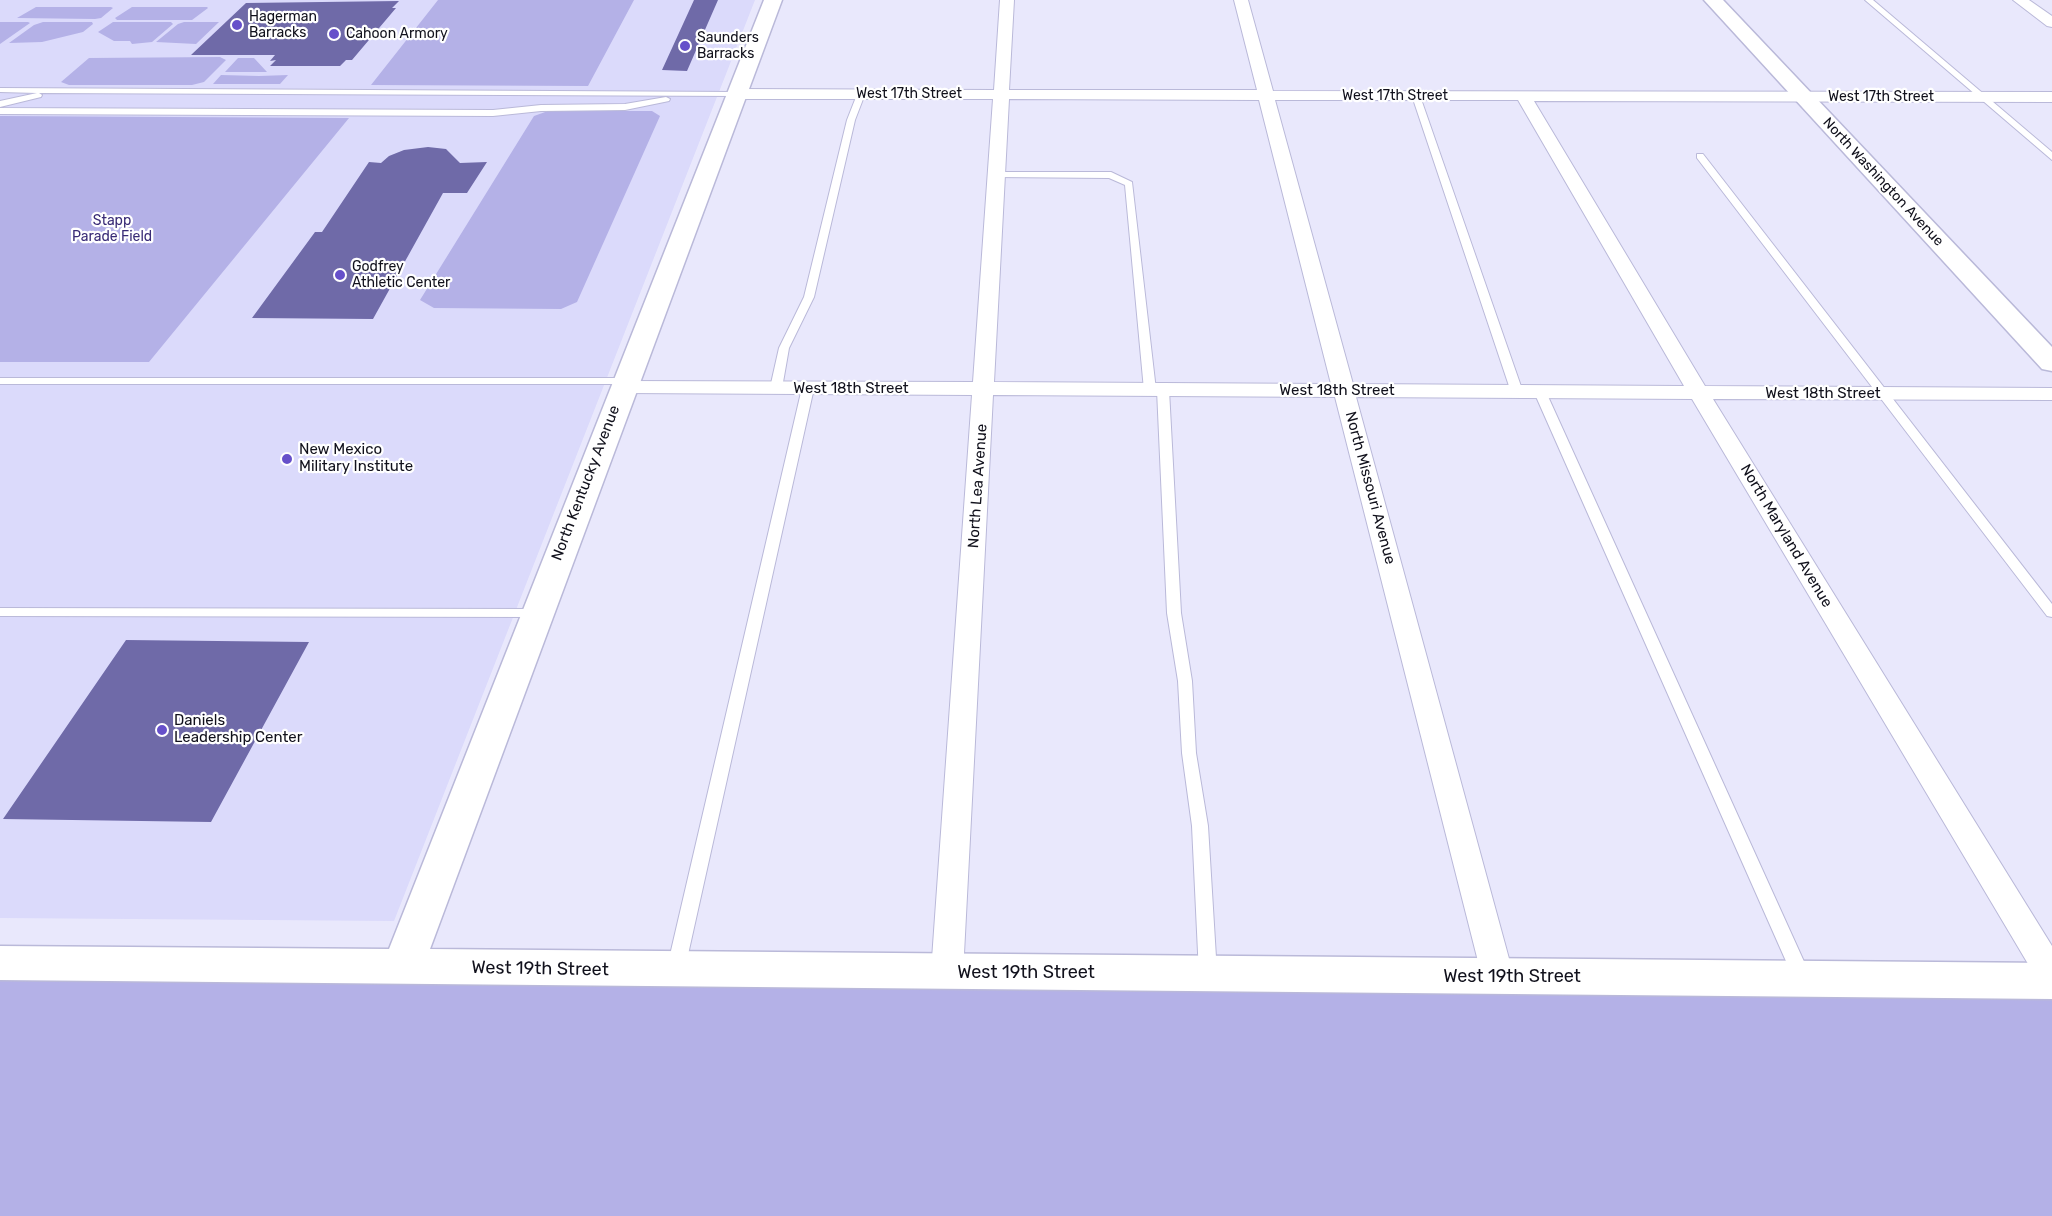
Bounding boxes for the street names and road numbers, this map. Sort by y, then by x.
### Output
street label: West 17th Street [856,86,962,102]
street label: West 17th Street [1342,88,1448,104]
street label: West 17th Street [1828,89,1934,105]
street label: North Washington Avenue [1819,114,1947,250]
street label: West 18th Street [793,380,909,398]
street label: West 18th Street [1279,382,1395,400]
street label: West 18th Street [1765,385,1881,403]
street label: North Kentucky Avenue [548,403,624,563]
street label: North Missouri Avenue [1341,410,1399,566]
street label: North Lea Avenue [965,423,991,549]
street label: North Maryland Avenue [1736,461,1836,611]
street label: West 19th Street [471,957,609,981]
street label: West 19th Street [957,962,1095,984]
street label: West 19th Street [1443,966,1581,988]

